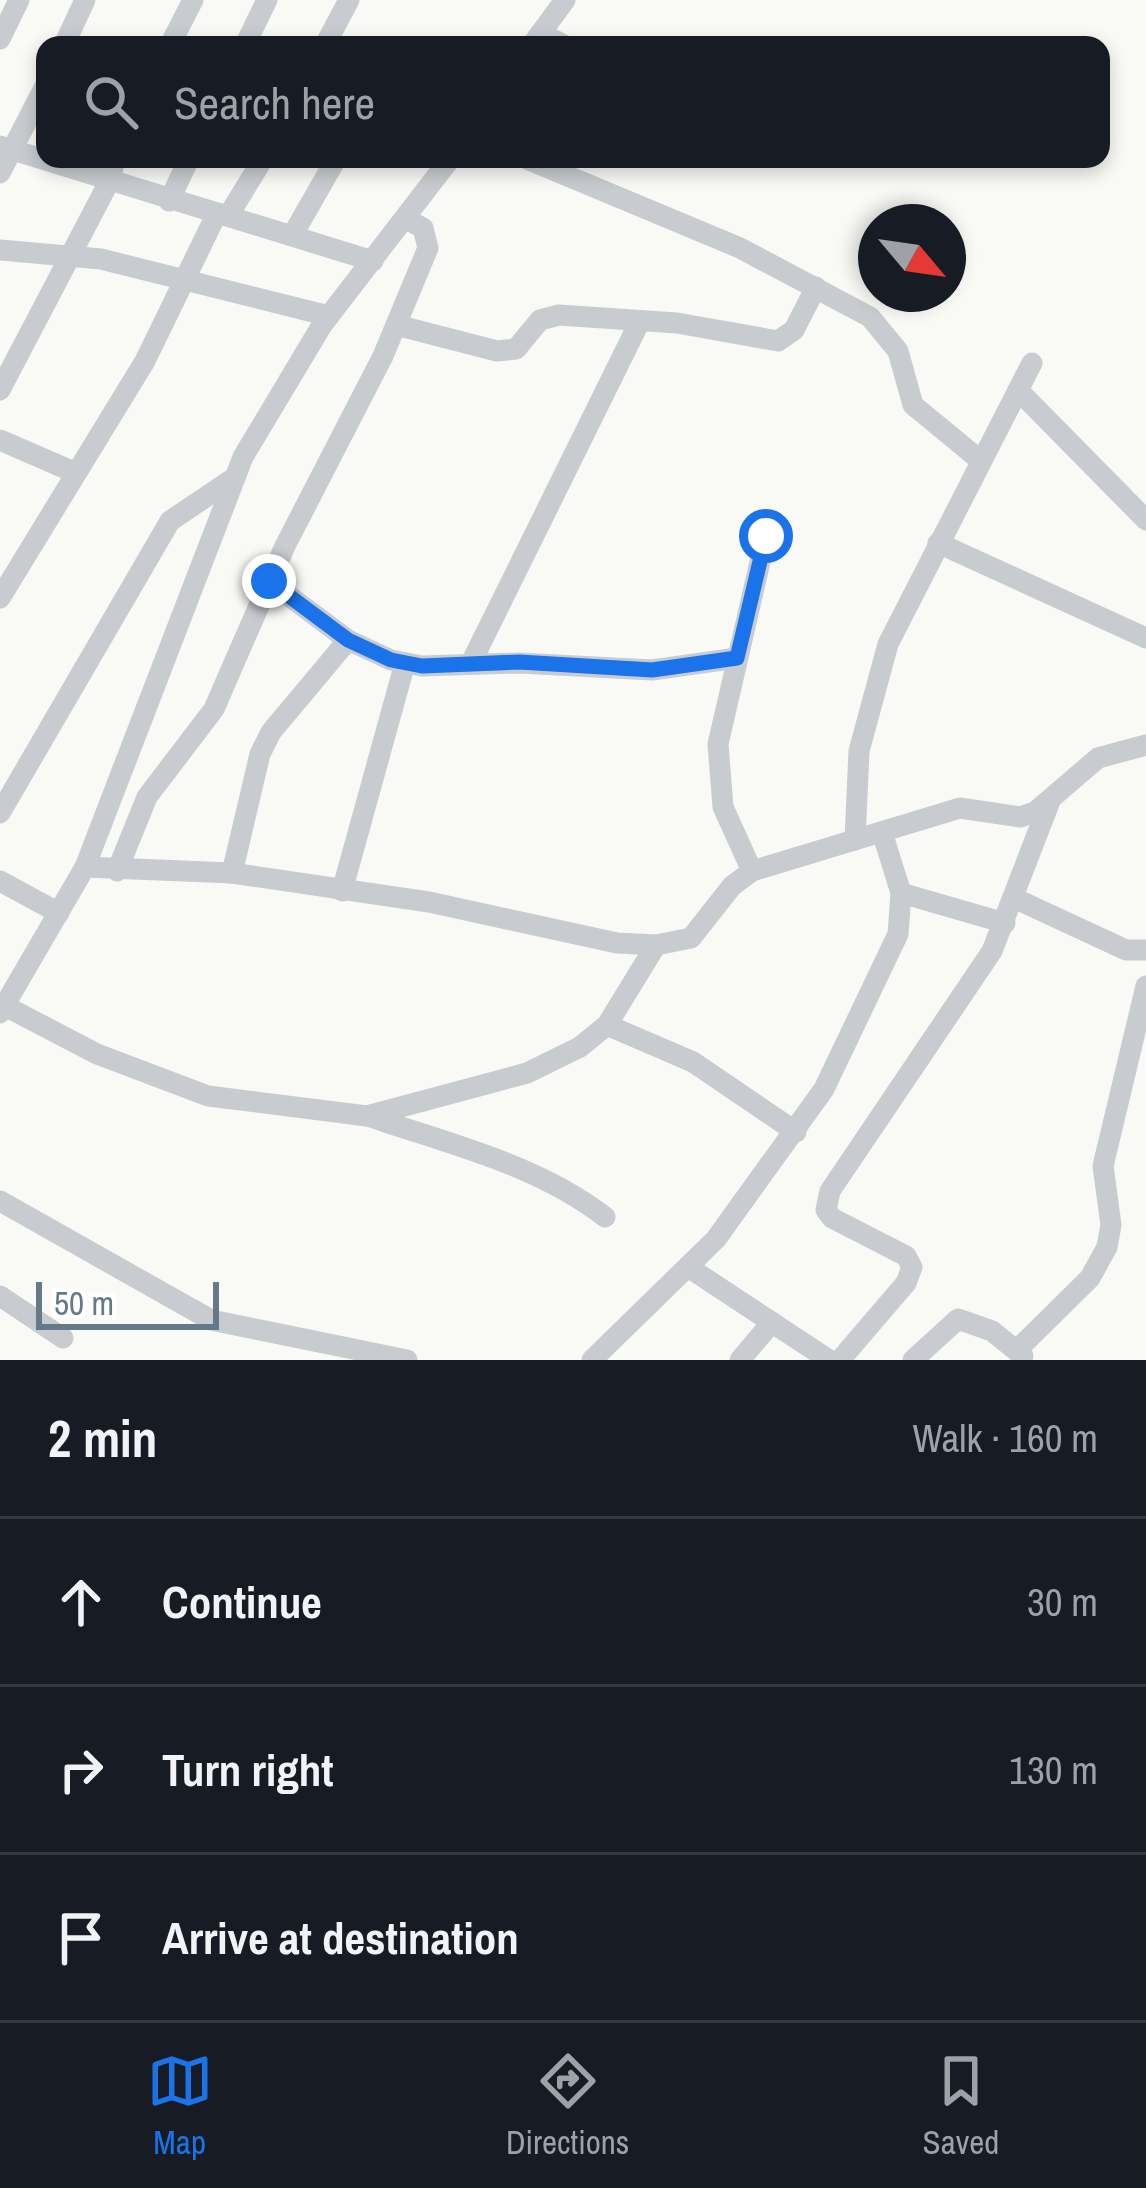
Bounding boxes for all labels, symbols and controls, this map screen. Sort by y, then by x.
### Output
search box [36,36,1110,168]
icon: search [78,69,144,135]
text: Search here [174,72,375,133]
north arrow [858,204,966,312]
route start [739,509,793,563]
route end [242,554,296,608]
scale bar [36,1276,219,1329]
text: 50 m [54,1281,114,1325]
text: 2 min [48,1404,157,1473]
text: Walk · 160 m [913,1412,1098,1464]
icon: ahead [48,1569,114,1635]
text: Continue [162,1571,322,1632]
text: 30 m [1027,1576,1098,1628]
icon: right [48,1737,114,1803]
text: Turn right [162,1739,334,1800]
text: 130 m [1009,1744,1098,1796]
icon: arrive [48,1905,114,1971]
text: Arrive at destination [162,1907,519,1968]
tab: Map [147,2048,213,2164]
tab: Directions [506,2048,629,2164]
tab: Saved [923,2048,999,2164]

